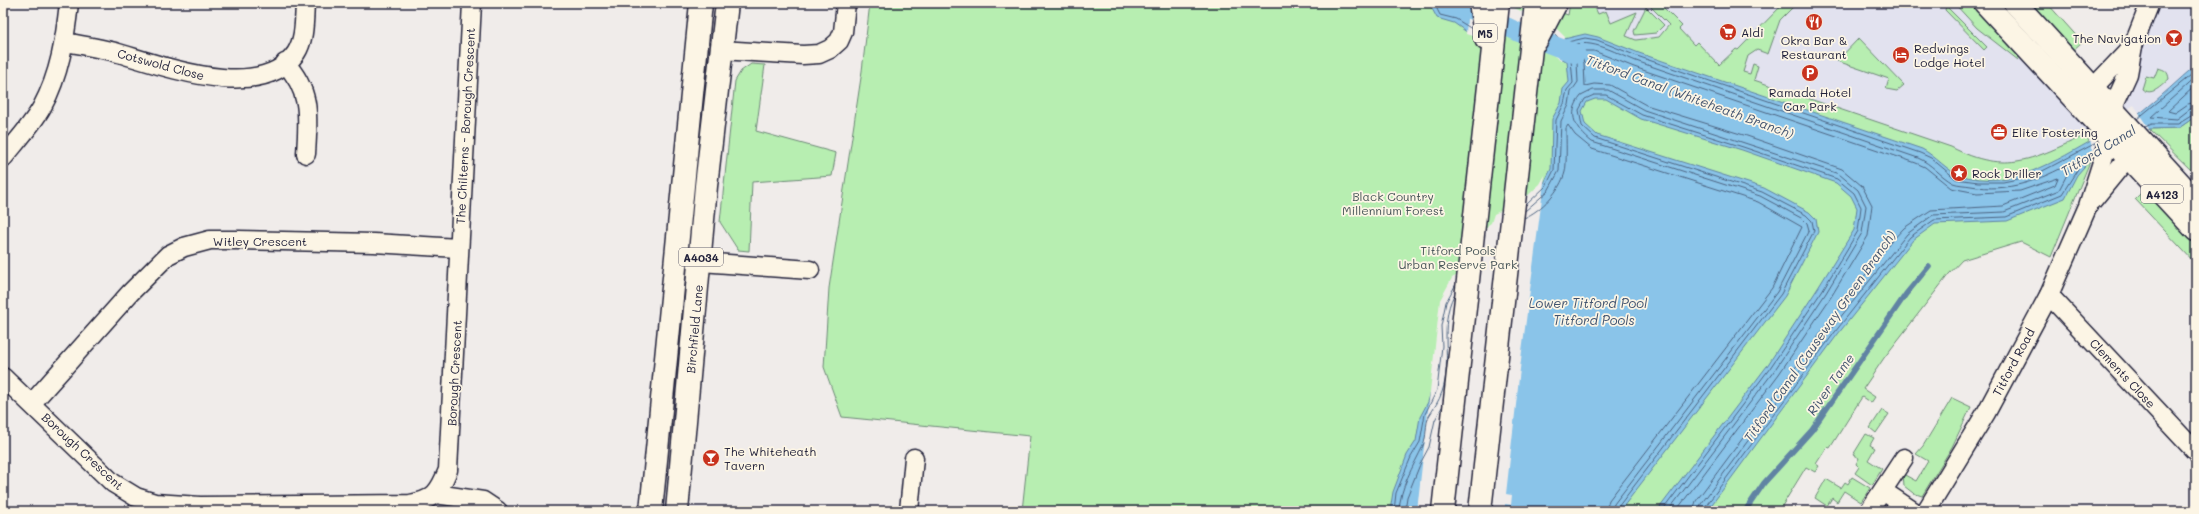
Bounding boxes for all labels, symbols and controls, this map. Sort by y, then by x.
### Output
restaurant icon: Okra Bar & Restaurant [1804,12,1824,32]
supermarket icon: Aldi [1718,22,1738,42]
road number: M5 [1473,24,1497,42]
place label: Aldi [1741,24,1764,40]
street label: The Chilterns - Borough Crescent [452,27,478,225]
bar icon: The Navigation [2164,28,2184,48]
place label: The Navigation [2073,30,2161,46]
place label: Okra Bar & Restaurant [1781,32,1847,62]
place label: Redwings Lodge Hotel [1914,40,1985,70]
street label: Cotswold Close [116,45,206,83]
hotel icon: Redwings Lodge Hotel [1891,45,1911,65]
water label: Titford Canal (Whiteheath Branch) [1584,50,1797,142]
parking icon: Ramada Hotel Car Park [1800,63,1820,83]
place label: Ramada Hotel Car Park [1769,84,1851,114]
water label: Titford Canal [2057,121,2139,179]
office icon: Elite Fostering [1989,122,2009,142]
place label: Elite Fostering [2012,124,2098,140]
place icon: Rock Driller [1949,163,1969,183]
place label: Rock Driller [1972,165,2042,181]
road number: A4123 [2141,185,2183,203]
park label: Black Country Millennium Forest [1342,188,1444,218]
water label: Titford Canal (Causeway Green Branch) [1739,227,1899,445]
street label: Witley Crescent [213,233,307,249]
park label: Titford Pools Urban Reserve Park [1399,242,1517,272]
road number: A4034 [679,248,723,266]
street label: Birchfield Lane [682,284,706,374]
water label: Lower Titford Pool [1529,294,1648,311]
water label: Titford Pools [1553,311,1635,328]
street label: Borough Crescent [443,320,465,426]
street label: Titford Road [1988,325,2038,399]
street label: Clements Close [2087,335,2159,411]
water label: River Tame [1802,350,1858,418]
street label: Borough Crescent [39,409,127,493]
place label: The Whiteheath Tavern [724,443,816,473]
bar icon: The Whiteheath Tavern [701,448,721,468]

